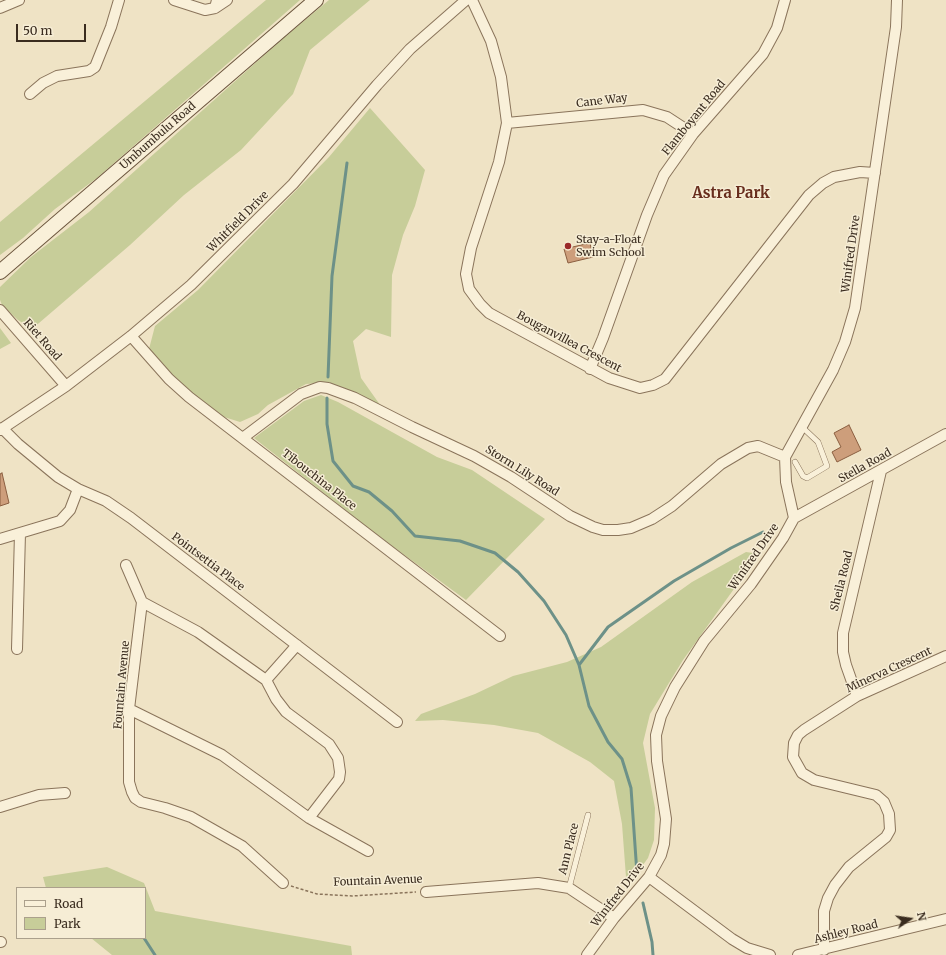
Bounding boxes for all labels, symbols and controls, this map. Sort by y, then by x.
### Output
scale bar [18,16,88,42]
text: 50 m [23,23,52,38]
street label: Flamboyant Road [660,78,728,158]
street label: Cane Way [576,91,628,111]
street label: Umbumbulu Road [117,100,199,172]
district label: Astra Park [692,185,770,203]
street label: Whitfield Drive [205,189,271,255]
street label: Winifred Drive [839,214,863,294]
place label: Stay-a-Float Swim School [576,233,645,259]
marker: Stay-a-Float Swim School [563,241,573,251]
street label: Bouganvillea Crescent [514,309,624,375]
street label: Riet Road [20,317,64,363]
street label: Storm Lily Road [483,443,561,499]
street label: Stella Road [836,446,894,486]
street label: Tibouchina Place [279,447,359,513]
street label: Winifred Drive [726,521,782,593]
street label: Pointsettia Place [169,530,247,594]
street label: Sheila Road [828,550,856,612]
street label: Fountain Avenue [112,640,132,730]
street label: Minerva Crescent [844,644,934,696]
street label: Ann Place [556,822,582,876]
street label: Winifred Drive [589,860,647,930]
street label: Fountain Avenue [333,873,423,889]
legend [16,887,146,939]
text: Road [54,896,83,911]
north arrow [890,899,930,939]
text: N [914,910,929,922]
text: Park [54,916,81,931]
street label: Ashley Road [813,918,879,946]

